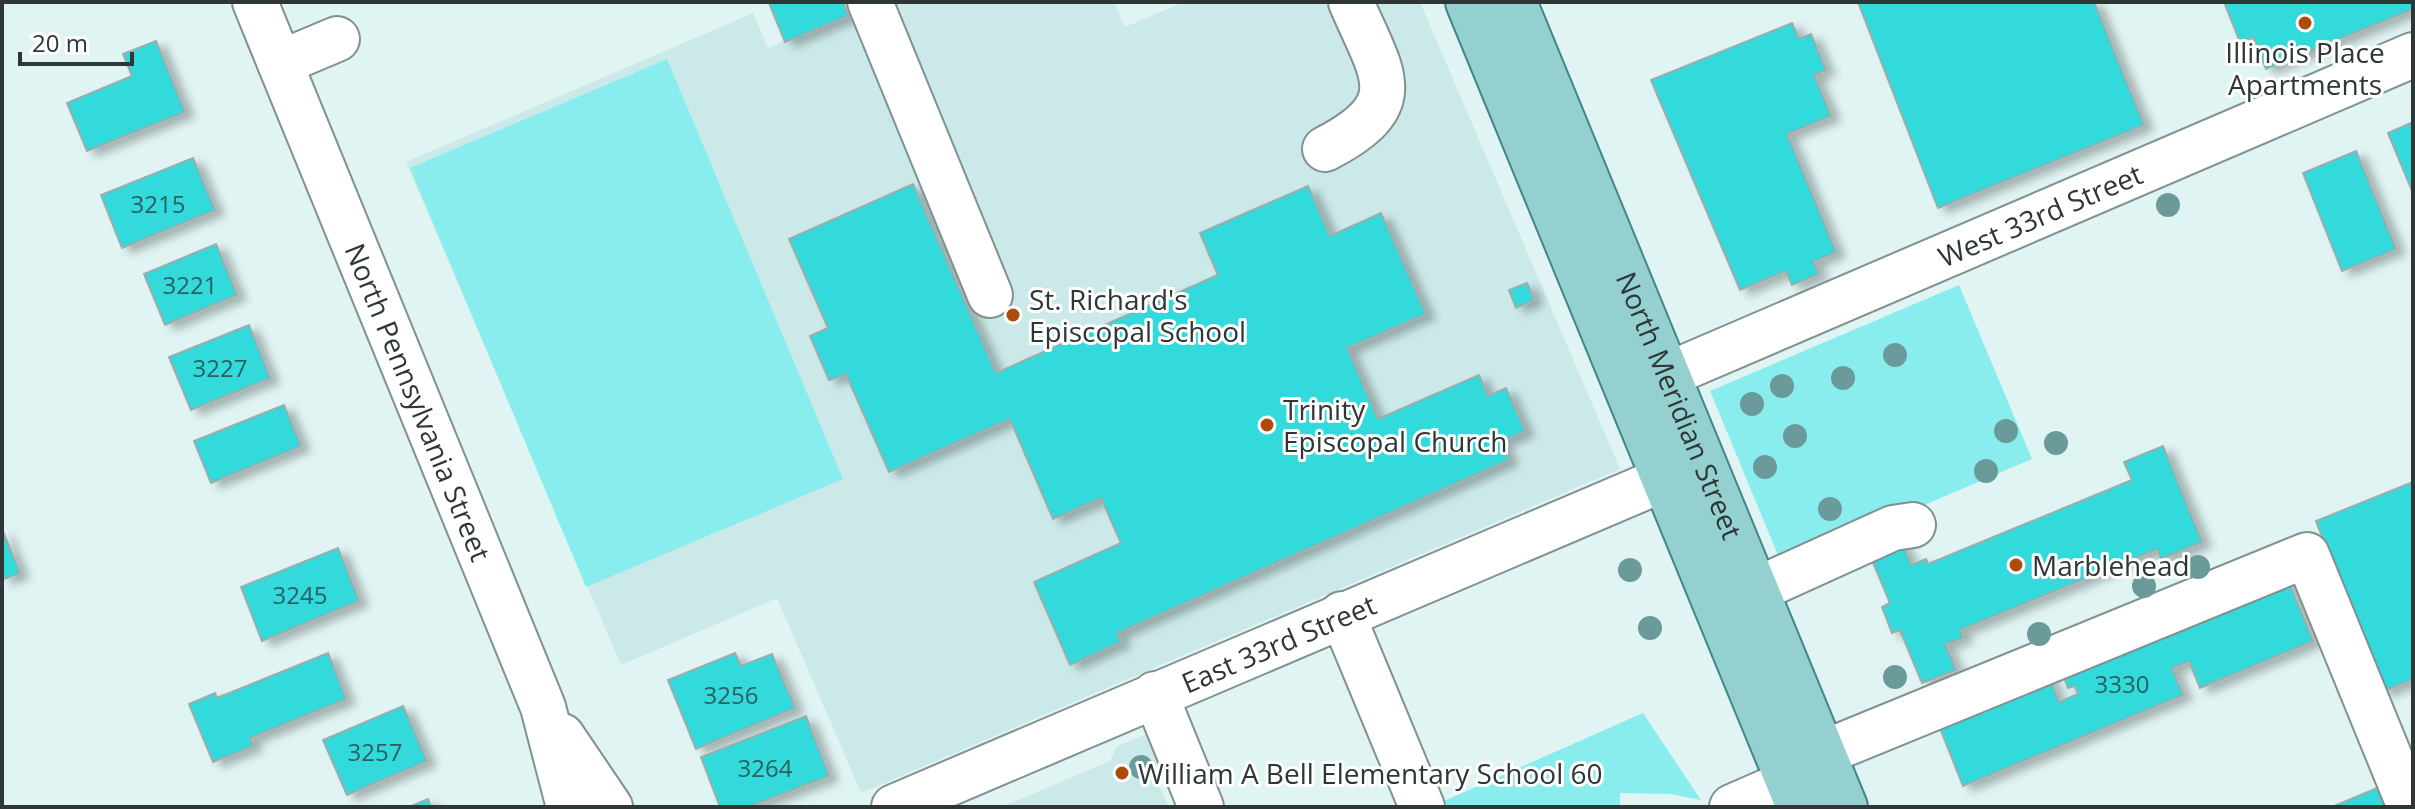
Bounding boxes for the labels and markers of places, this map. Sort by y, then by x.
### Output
marker: Illinois Place Apartments [2296,14,2314,32]
place label: Illinois Place Apartments [2225,33,2385,103]
place label: St. Richard's Episcopal School [1029,280,1246,350]
marker: St. Richard's Episcopal School [1004,306,1022,324]
place label: Trinity Episcopal Church [1283,390,1507,460]
marker: Trinity Episcopal Church [1258,416,1276,434]
place label: Marblehead [2032,546,2190,584]
marker: Marblehead [2007,556,2025,574]
place label: William A Bell Elementary School 60 [1138,754,1603,792]
marker: William A Bell Elementary School 60 [1113,764,1131,782]

